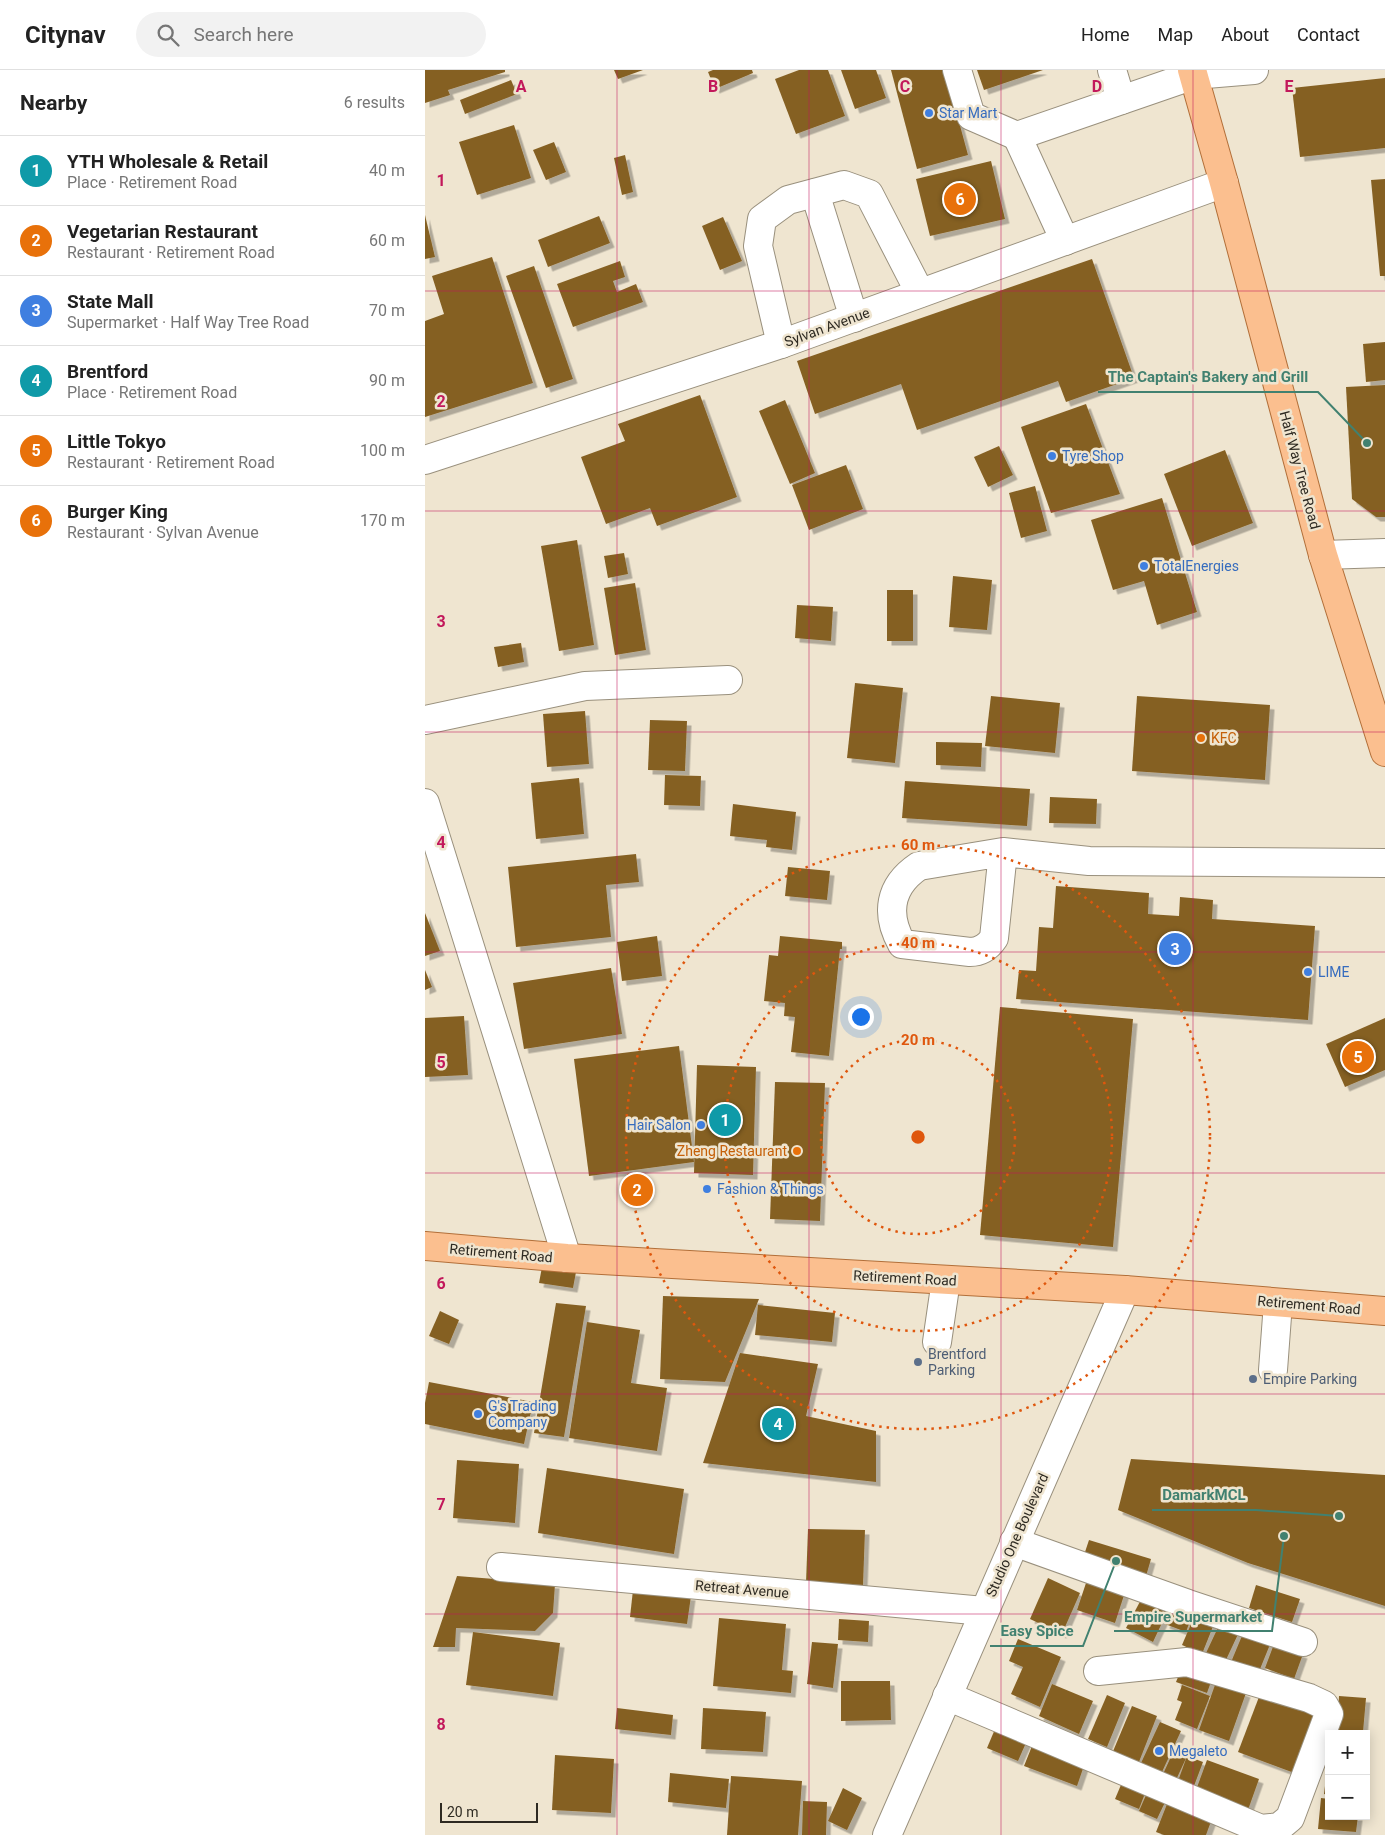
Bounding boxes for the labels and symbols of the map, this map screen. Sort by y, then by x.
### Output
text: A [516,77,527,96]
text: B [708,77,718,96]
text: C [900,77,910,96]
text: D [1092,77,1102,96]
text: E [1285,77,1294,96]
place label: Star Mart [939,105,998,121]
marker: Star Mart [923,107,935,119]
text: 1 [436,171,446,190]
pin: 6 [944,180,976,218]
street label: Sylvan Avenue [782,304,872,350]
callout: The Captain's Bakery and Grill [1098,362,1318,392]
text: The Captain's Bakery and Grill [1108,368,1308,386]
text: 2 [436,392,446,411]
street label: Half Way Tree Road [1277,409,1323,531]
place label: Tyre Shop [1062,448,1124,464]
marker: Tyre Shop [1046,450,1058,462]
place label: TotalEnergies [1154,558,1239,574]
marker: TotalEnergies [1138,560,1150,572]
text: 3 [436,612,446,631]
place label: KFC [1211,730,1237,746]
marker: KFC [1195,732,1207,744]
text: 4 [436,833,446,852]
text: 60 m [901,836,935,854]
pin: 3 [1159,930,1191,968]
text: 40 m [901,934,935,952]
place label: LIME [1318,964,1350,980]
marker: LIME [1302,966,1314,978]
your location [848,1004,874,1030]
text: 20 m [901,1031,935,1049]
pin: 5 [1342,1038,1374,1076]
text: 5 [436,1053,446,1072]
pin: 1 [709,1101,741,1139]
place label: Hair Salon [627,1117,691,1133]
marker: Hair Salon [695,1119,707,1131]
centre of rings [909,1128,927,1146]
place label: Zheng Restaurant [677,1143,787,1159]
marker: Zheng Restaurant [791,1145,803,1157]
pin: 2 [621,1171,653,1209]
place label: Fashion & Things [717,1181,824,1197]
marker: Fashion & Things [701,1183,713,1195]
street label: Retirement Road [449,1241,553,1265]
street label: Retirement Road [853,1267,957,1289]
text: 6 [436,1274,446,1293]
street label: Retirement Road [1257,1293,1361,1317]
place label: Brentford Parking [928,1346,986,1378]
marker: Brentford Parking [912,1356,924,1368]
place label: Empire Parking [1263,1371,1357,1387]
marker: Empire Parking [1247,1373,1259,1385]
place label: G's Trading Company [488,1398,557,1430]
pin: 4 [762,1405,794,1443]
marker: G's Trading Company [472,1408,484,1420]
street label: Studio One Boulevard [983,1471,1051,1599]
callout: DamarkMCL [1152,1480,1256,1510]
text: DamarkMCL [1162,1486,1246,1504]
text: 7 [436,1495,446,1514]
street label: Retreat Avenue [694,1577,790,1601]
callout: Empire Supermarket [1114,1601,1272,1631]
text: Empire Supermarket [1124,1608,1262,1626]
callout: Easy Spice [990,1616,1083,1646]
text: Easy Spice [1000,1622,1074,1640]
text: 8 [436,1715,446,1734]
place label: Megaleto [1169,1743,1227,1759]
marker: Megaleto [1153,1745,1165,1757]
scale bar [440,1800,537,1823]

